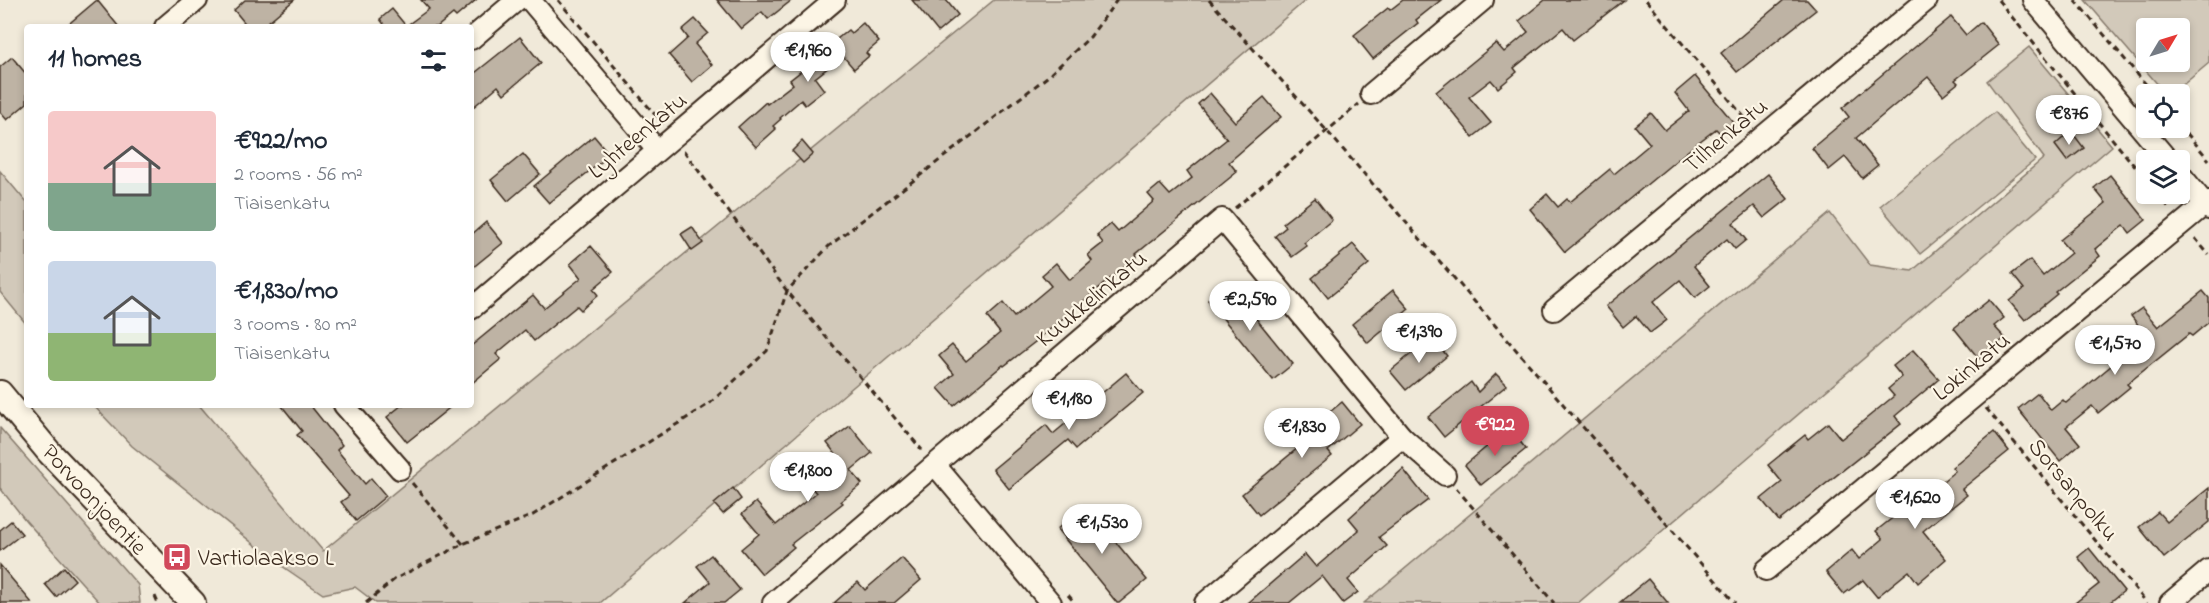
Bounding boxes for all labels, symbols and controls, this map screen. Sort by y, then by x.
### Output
north arrow [2136,18,2190,72]
map controls [2136,18,2190,204]
pin: €1,960 [759,32,857,83]
text: €1,960 [784,37,832,66]
text: 11 homes [48,41,142,79]
icon: filters [417,44,450,77]
button: locate [2136,84,2190,138]
street label: Lyhteenkatu [581,85,697,190]
street label: Tilhenkatu [1677,91,1777,183]
pin: €876 [2033,95,2105,146]
text: €876 [2050,100,2088,129]
text: €922/mo [234,123,328,161]
icon: home [96,135,168,207]
button: layers [2136,150,2190,204]
text: 2 rooms · 56 m² [234,161,363,190]
text: Tiaisenkatu [234,190,330,219]
street label: Kuukkelinkatu [1029,243,1156,357]
text: €1,830/mo [234,273,338,311]
pin: €2,590 [1201,281,1299,332]
icon: home [96,285,168,357]
text: €2,590 [1223,286,1277,315]
text: 3 rooms · 80 m² [234,311,357,340]
pin: €1,390 [1370,313,1468,364]
text: €1,390 [1396,318,1442,347]
street label: Lokinkatu [1926,325,2019,411]
pin: €1,570 [2066,325,2164,376]
text: €1,570 [2089,330,2141,359]
text: Tiaisenkatu [234,340,330,369]
pin: €1,180 [1020,380,1118,431]
text: €1,180 [1046,385,1092,414]
pin: €922 [1459,406,1531,457]
pin: €1,830 [1253,408,1351,459]
text: €922 [1475,411,1515,440]
text: €1,830 [1278,413,1326,442]
street label: Sorsanpolku [2018,431,2126,550]
street label: Porvoonjoentie [32,437,154,565]
pin: €1,800 [759,452,857,503]
text: €1,800 [784,457,832,486]
pin: €1,620 [1866,479,1964,530]
text: €1,620 [1889,484,1941,513]
pin: €1,530 [1053,504,1151,555]
text: €1,530 [1076,509,1128,538]
bus stop icon: Vartiolaakso L [161,541,193,573]
place label: Vartiolaakso L [197,542,334,577]

